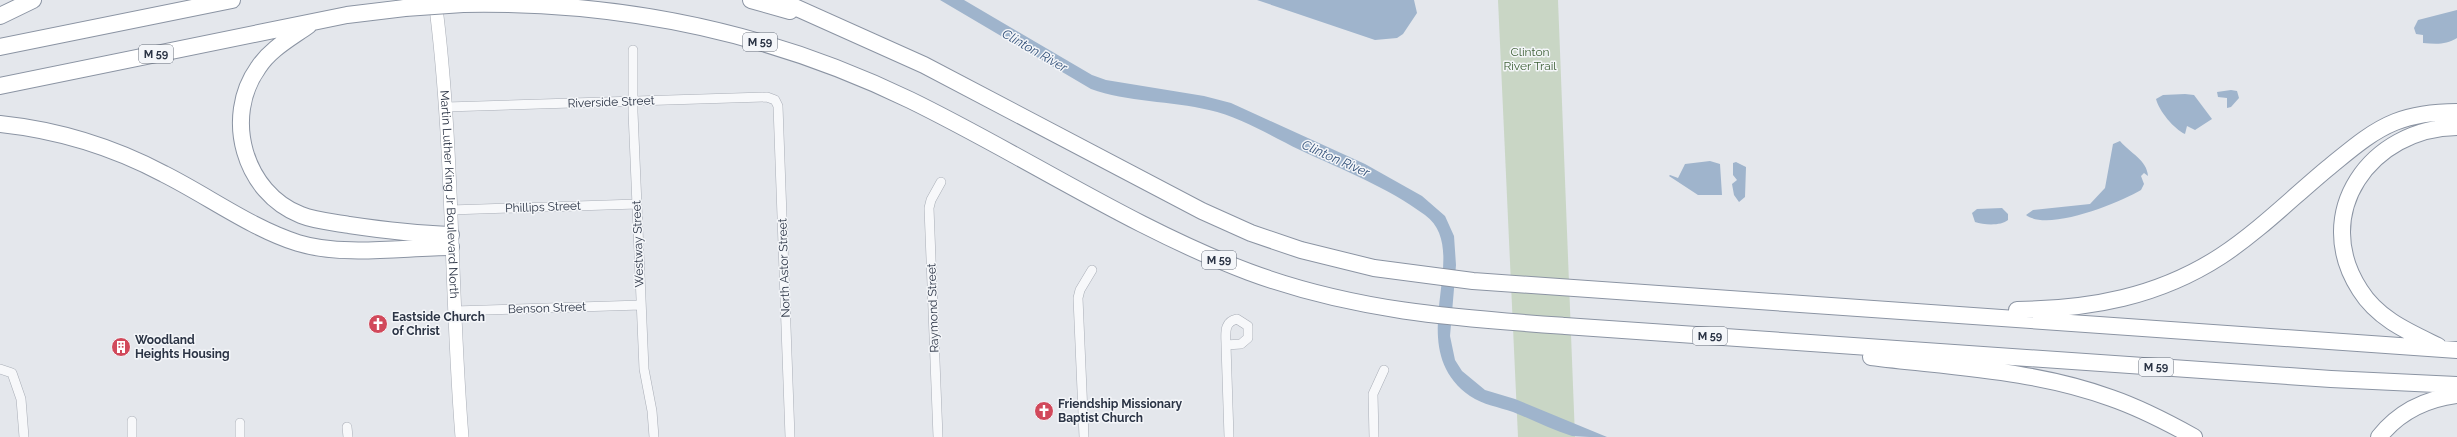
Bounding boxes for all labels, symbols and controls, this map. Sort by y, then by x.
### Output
water label: Clinton River [1000,26,1070,75]
road number: M 59 [743,33,777,51]
road number: M 59 [139,45,173,63]
park label: Clinton River Trail [1503,45,1557,73]
street label: Martin Luther King Jr Boulevard North [437,90,461,299]
street label: Riverside Street [567,93,655,111]
water label: Clinton River [1300,137,1372,180]
street label: Phillips Street [505,199,581,215]
street label: Westway Street [629,200,647,288]
street label: North Astor Street [775,218,793,318]
road number: M 59 [1202,251,1236,269]
street label: Raymond Street [924,263,942,353]
street label: Benson Street [508,300,586,316]
place label: Eastside Church of Christ [392,310,485,338]
church icon: Eastside Church of Christ [367,313,389,335]
road number: M 59 [1693,327,1727,345]
place label: Woodland Heights Housing [135,333,230,361]
building icon: Woodland Heights Housing [110,336,132,358]
road number: M 59 [2139,358,2173,376]
place label: Friendship Missionary Baptist Church [1058,397,1183,425]
church icon: Friendship Missionary Baptist Church [1033,400,1055,422]

